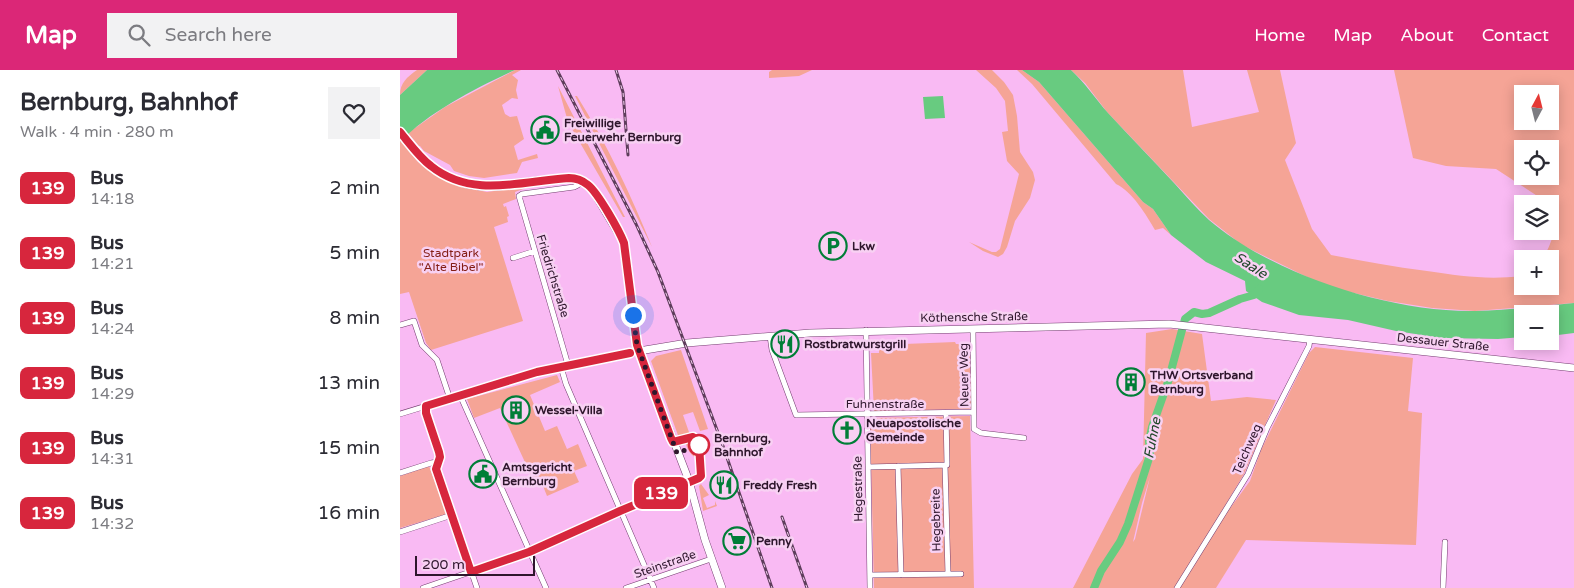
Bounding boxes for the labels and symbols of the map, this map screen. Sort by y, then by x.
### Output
north arrow [1514,85,1559,130]
public building icon: Freiwillige Feuerwehr Bernburg [530,115,560,145]
place label: Freiwillige Feuerwehr Bernburg [564,116,681,145]
parking icon: Lkw [818,231,848,261]
street label: Friedrichstraße [534,233,572,319]
place label: Lkw [852,239,875,253]
park label: Stadtpark "Alte Bibel" [419,246,483,274]
water label: Saale [1231,249,1271,283]
your location [621,303,646,328]
street label: Köthensche Straße [920,309,1028,325]
restaurant icon: Rostbratwurstgrill [770,329,800,359]
street label: Dessauer Straße [1396,330,1490,354]
place label: Rostbratwurstgrill [804,337,906,352]
street label: Neuer Weg [956,343,972,407]
building icon: THW Ortsverband Bernburg [1116,367,1146,397]
place label: THW Ortsverband Bernburg [1149,368,1253,397]
building icon: Wessel-Villa [501,395,531,425]
street label: Fuhnenstraße [846,397,925,411]
place label: Wessel-Villa [535,403,603,417]
church icon: Neuapostolische Gemeinde [832,415,862,445]
water label: Fuhne [1140,415,1165,460]
place label: Neuapostolische Gemeinde [866,416,961,444]
street label: Teichweg [1230,422,1264,476]
place label: Bernburg, Bahnhof [714,431,771,459]
marker: Bernburg, Bahnhof [688,434,710,456]
street label: Hegestraße [850,456,866,522]
public building icon: Amtsgericht Bernburg [468,459,498,489]
place label: Amtsgericht Bernburg [502,460,573,489]
restaurant icon: Freddy Fresh [709,470,739,500]
line badge: 139 [632,477,690,509]
place label: Freddy Fresh [743,478,817,493]
street label: Hegebreite [928,488,944,552]
supermarket icon: Penny [722,526,752,556]
place label: Penny [756,534,792,549]
street label: Steinstraße [632,547,698,581]
scale bar [415,553,535,576]

